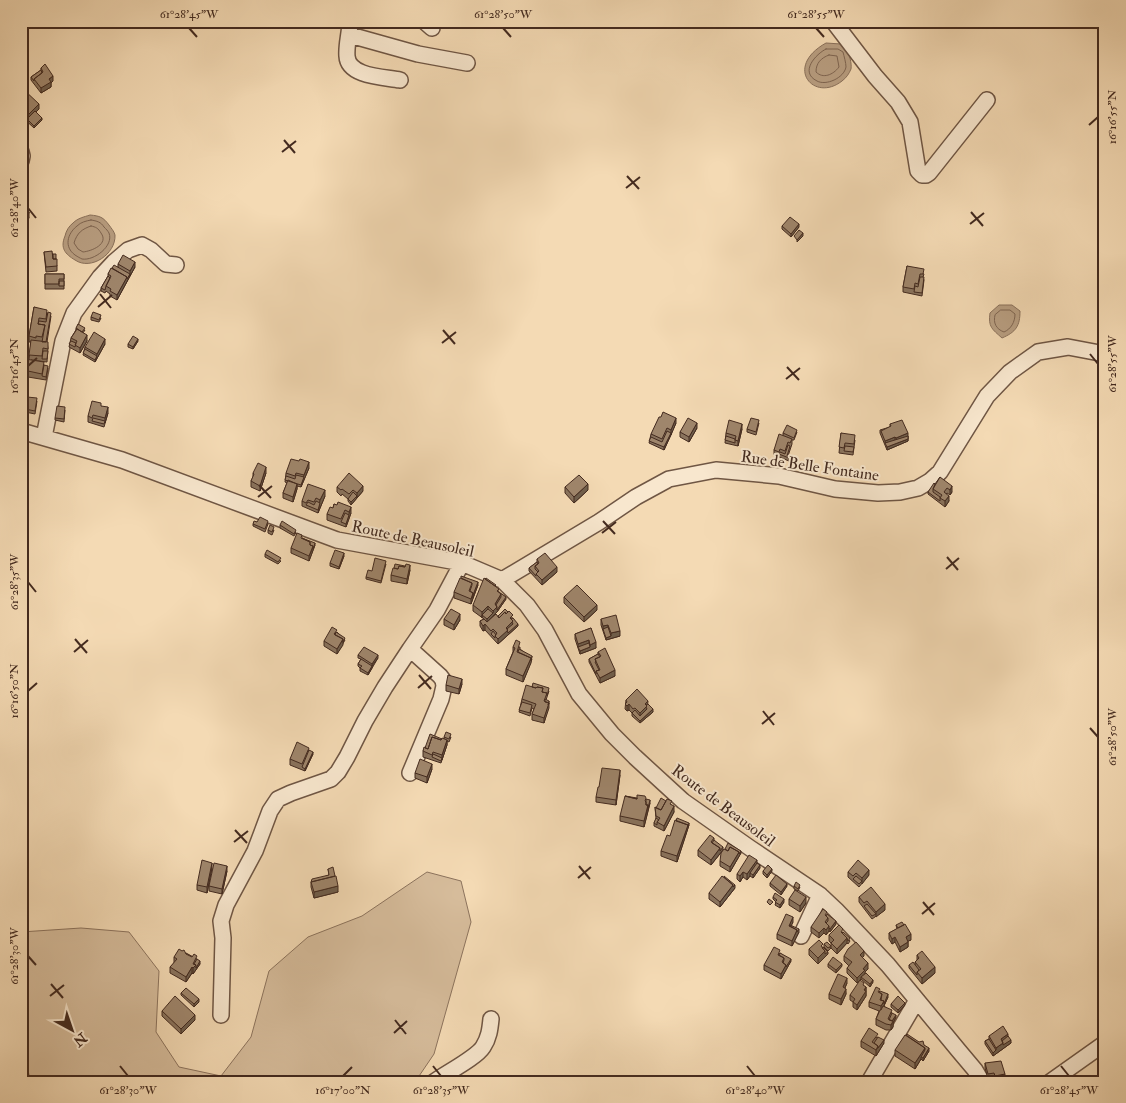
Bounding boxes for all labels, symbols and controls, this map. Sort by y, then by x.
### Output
text: 61°28'45"W [160,7,219,22]
text: 61°28'50"W [474,7,533,22]
text: 61°28'55"W [787,7,845,22]
text: 16°16'55"N [1105,90,1120,144]
text: 61°28'40"W [7,178,22,238]
text: 61°28'55"W [1105,335,1120,393]
text: 16°16'45"N [7,338,22,394]
street label: Rue de Belle Fontaine [739,446,881,486]
street label: Route de Beausoleil [350,516,476,562]
text: 61°28'35"W [7,553,22,610]
text: 16°16'50"N [7,663,22,719]
text: 61°28'50"W [1105,707,1120,766]
street label: Route de Beausoleil [668,760,779,851]
text: 61°28'30"W [7,926,22,985]
north arrow [48,1006,98,1056]
text: N [69,1028,91,1050]
text: 61°28'30"W [99,1083,158,1098]
text: 16°17'00"N [315,1083,371,1098]
text: 61°28'35"W [413,1083,470,1098]
text: 61°28'40"W [725,1083,785,1098]
text: 61°28'45"W [1040,1083,1099,1098]

